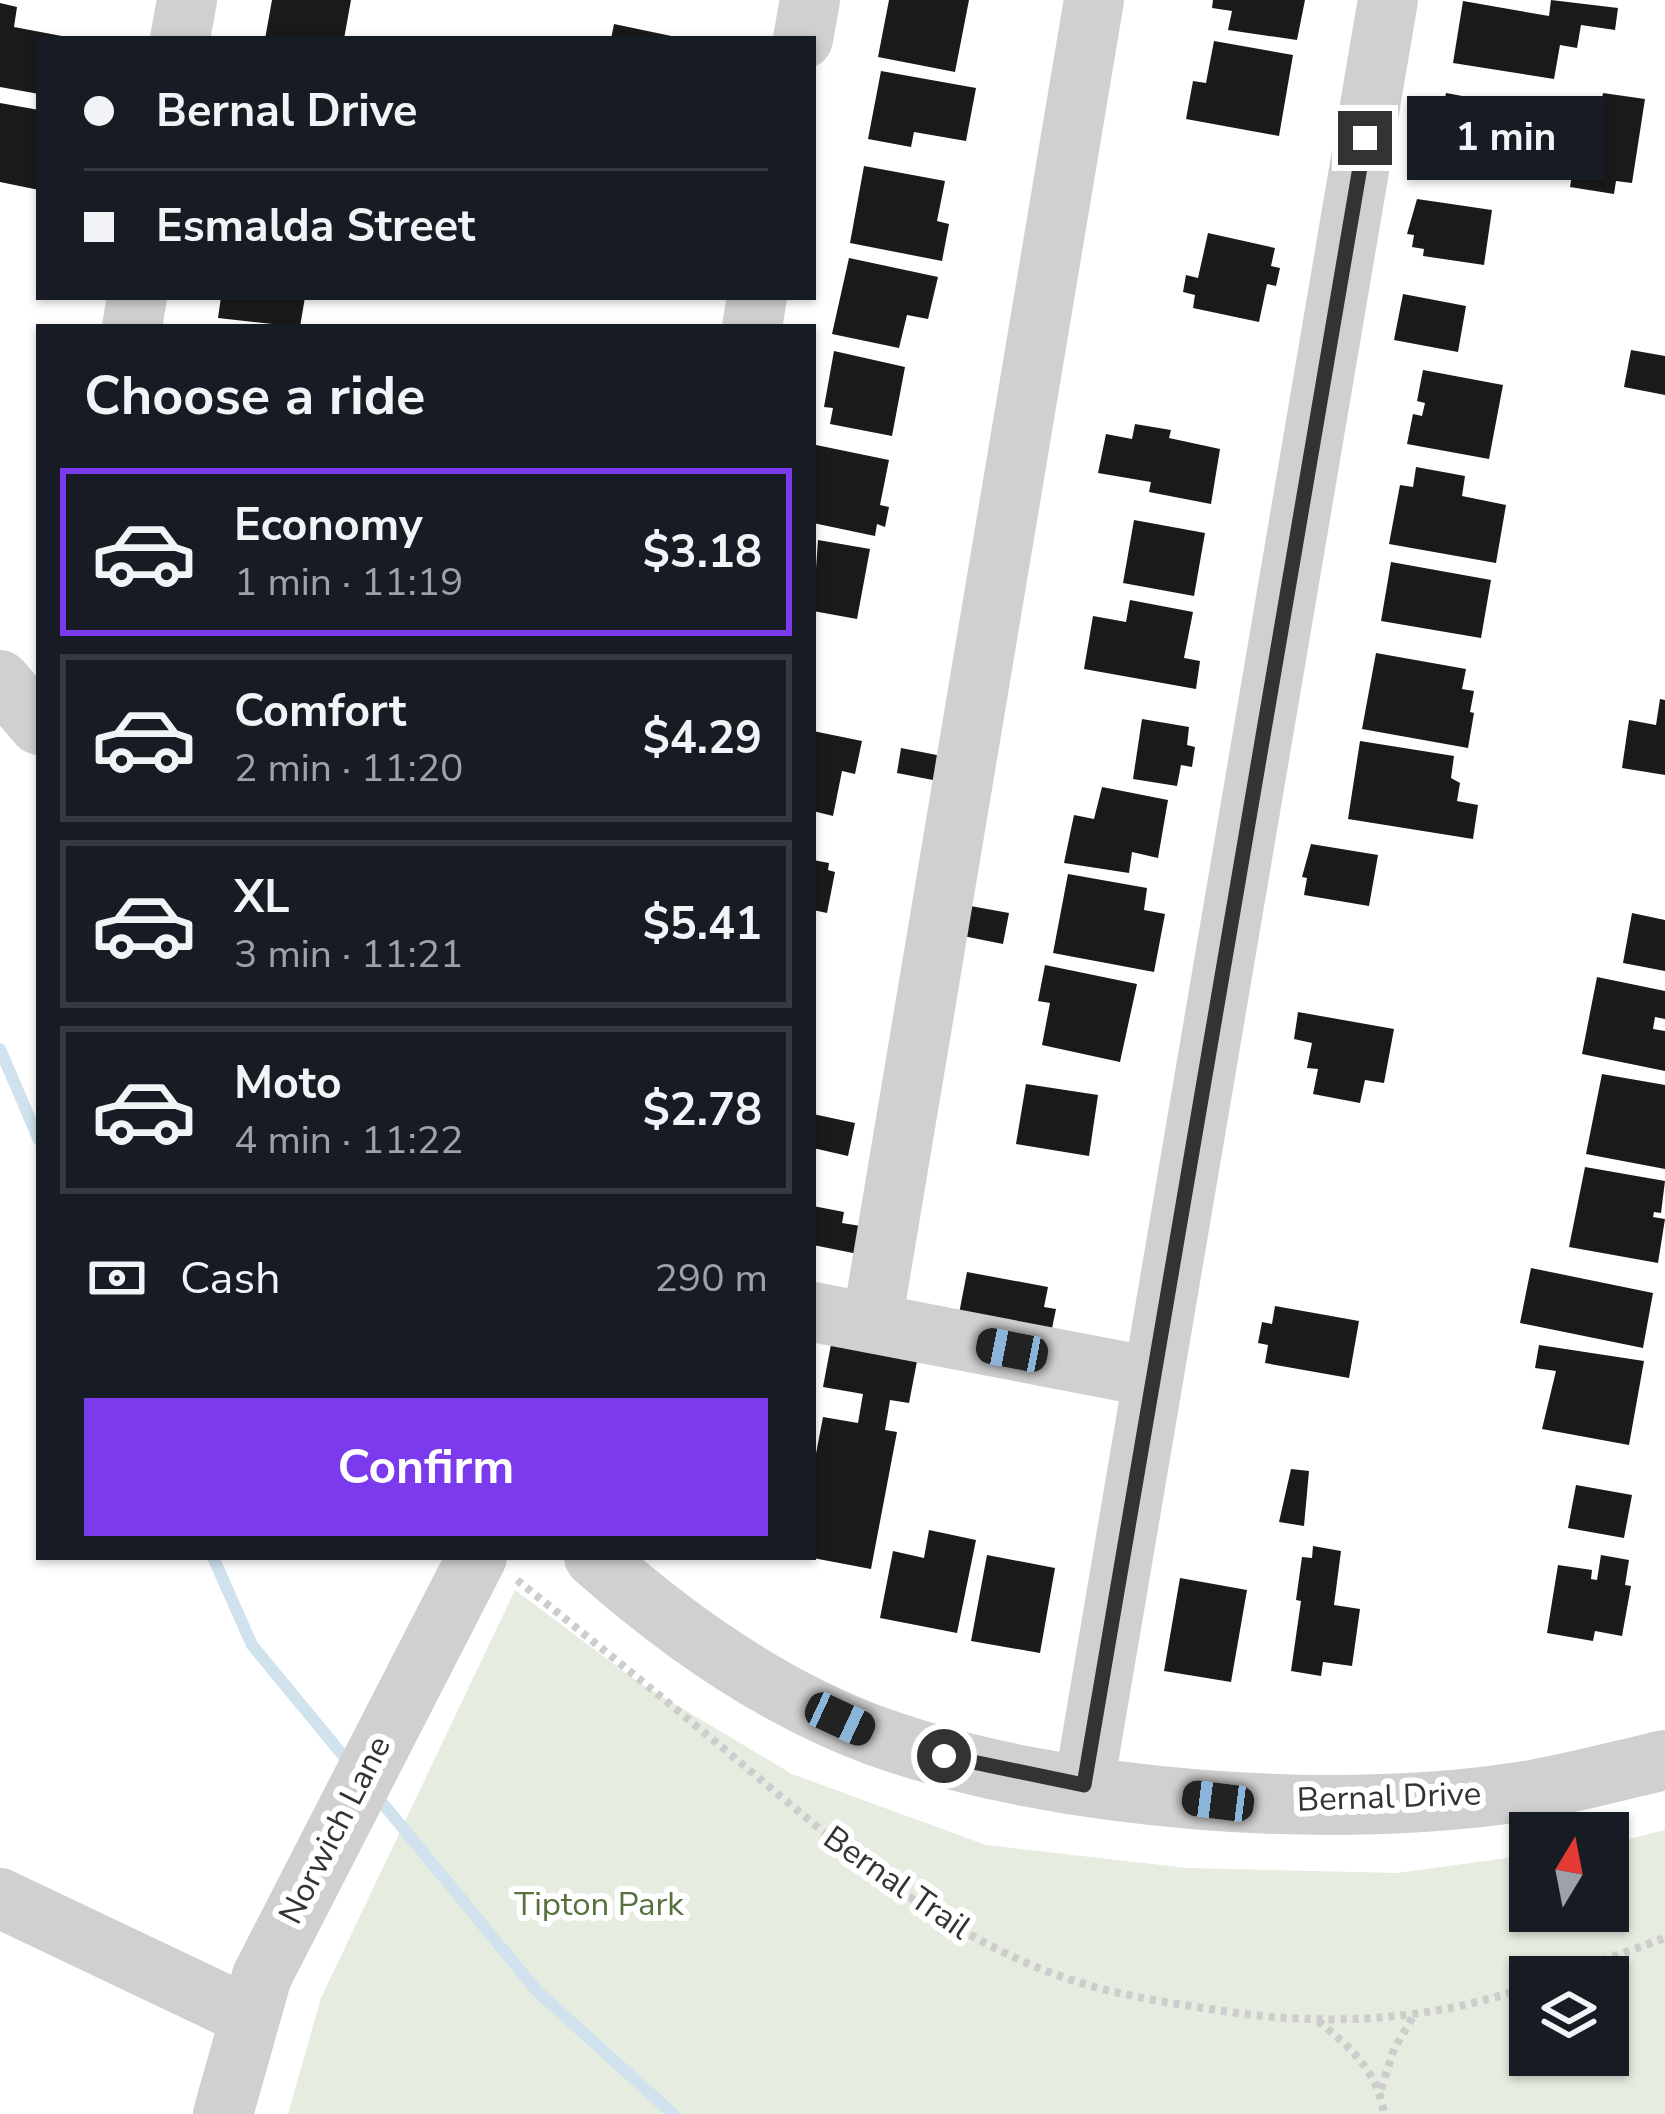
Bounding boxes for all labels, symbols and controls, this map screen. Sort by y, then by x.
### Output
text: Bernal Drive [156,81,418,142]
callout: 1 min [1407,96,1605,180]
route end [1338,111,1392,165]
text: 1 min [1456,111,1556,164]
text: Esmalda Street [156,196,475,257]
text: Choose a ride [84,359,425,433]
text: Economy [234,495,423,556]
icon: car [90,498,198,606]
text: $3.18 [643,522,762,583]
text: 1 min · 11:19 [234,556,463,609]
text: Comfort [234,681,406,742]
icon: car [90,684,198,792]
text: $4.29 [643,708,762,769]
text: 2 min · 11:20 [234,742,463,795]
text: XL [234,867,290,928]
icon: car [90,870,198,978]
text: $5.41 [643,894,762,955]
text: 3 min · 11:21 [234,928,463,981]
text: Moto [234,1053,342,1114]
icon: car [90,1056,198,1164]
text: $2.78 [643,1080,762,1141]
text: 4 min · 11:22 [234,1114,463,1167]
icon: cash [84,1245,150,1311]
text: Cash [180,1248,281,1309]
text: 290 m [654,1252,768,1305]
car [973,1325,1051,1375]
button: Confirm [84,1398,768,1536]
car [800,1687,880,1751]
street label: Norwich Lane [268,1728,402,1932]
route start [917,1729,971,1783]
street label: Bernal Drive [1296,1771,1482,1823]
car [1180,1779,1256,1823]
north arrow [1509,1812,1629,1932]
map controls [1509,1812,1629,2076]
street label: Bernal Trail [814,1816,980,1950]
park label: Tipton Park [514,1882,684,1927]
button: layers [1509,1956,1629,2076]

